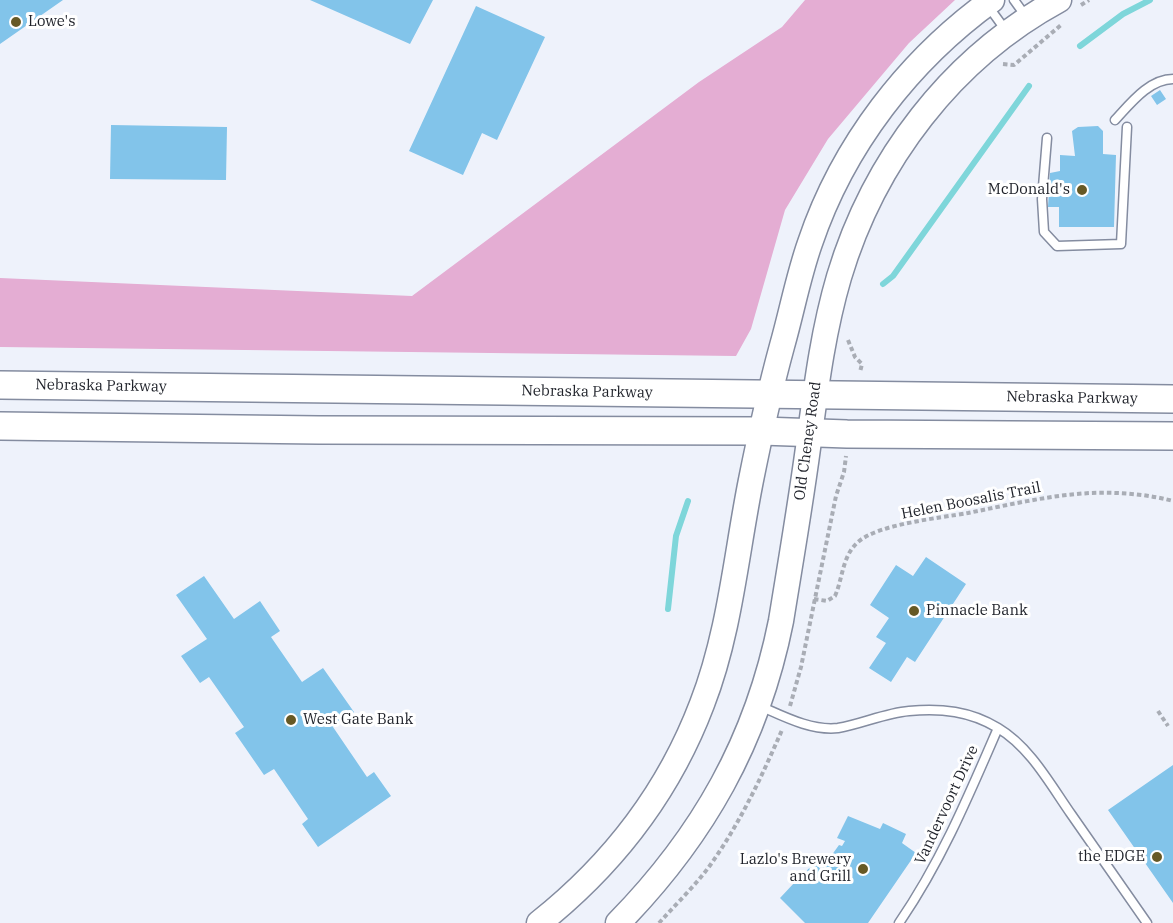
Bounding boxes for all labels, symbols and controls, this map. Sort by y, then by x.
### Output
place label: Lowe's [28,13,75,31]
marker: Lowe's [9,15,23,29]
place label: McDonald's [988,181,1070,199]
marker: McDonald's [1075,183,1089,197]
street label: Nebraska Parkway [35,376,167,396]
street label: Old Cheney Road [791,380,825,502]
street label: Nebraska Parkway [521,382,653,402]
street label: Nebraska Parkway [1006,388,1138,408]
street label: Helen Boosalis Trail [900,479,1042,523]
place label: Pinnacle Bank [926,602,1028,620]
marker: Pinnacle Bank [907,604,921,618]
place label: West Gate Bank [303,711,413,729]
marker: West Gate Bank [284,713,298,727]
street label: Vandervoort Drive [912,743,982,867]
place label: the EDGE [1078,848,1145,866]
marker: the EDGE [1150,850,1164,864]
place label: Lazlo's Brewery and Grill [740,851,851,886]
marker: Lazlo's Brewery and Grill [856,862,870,876]

